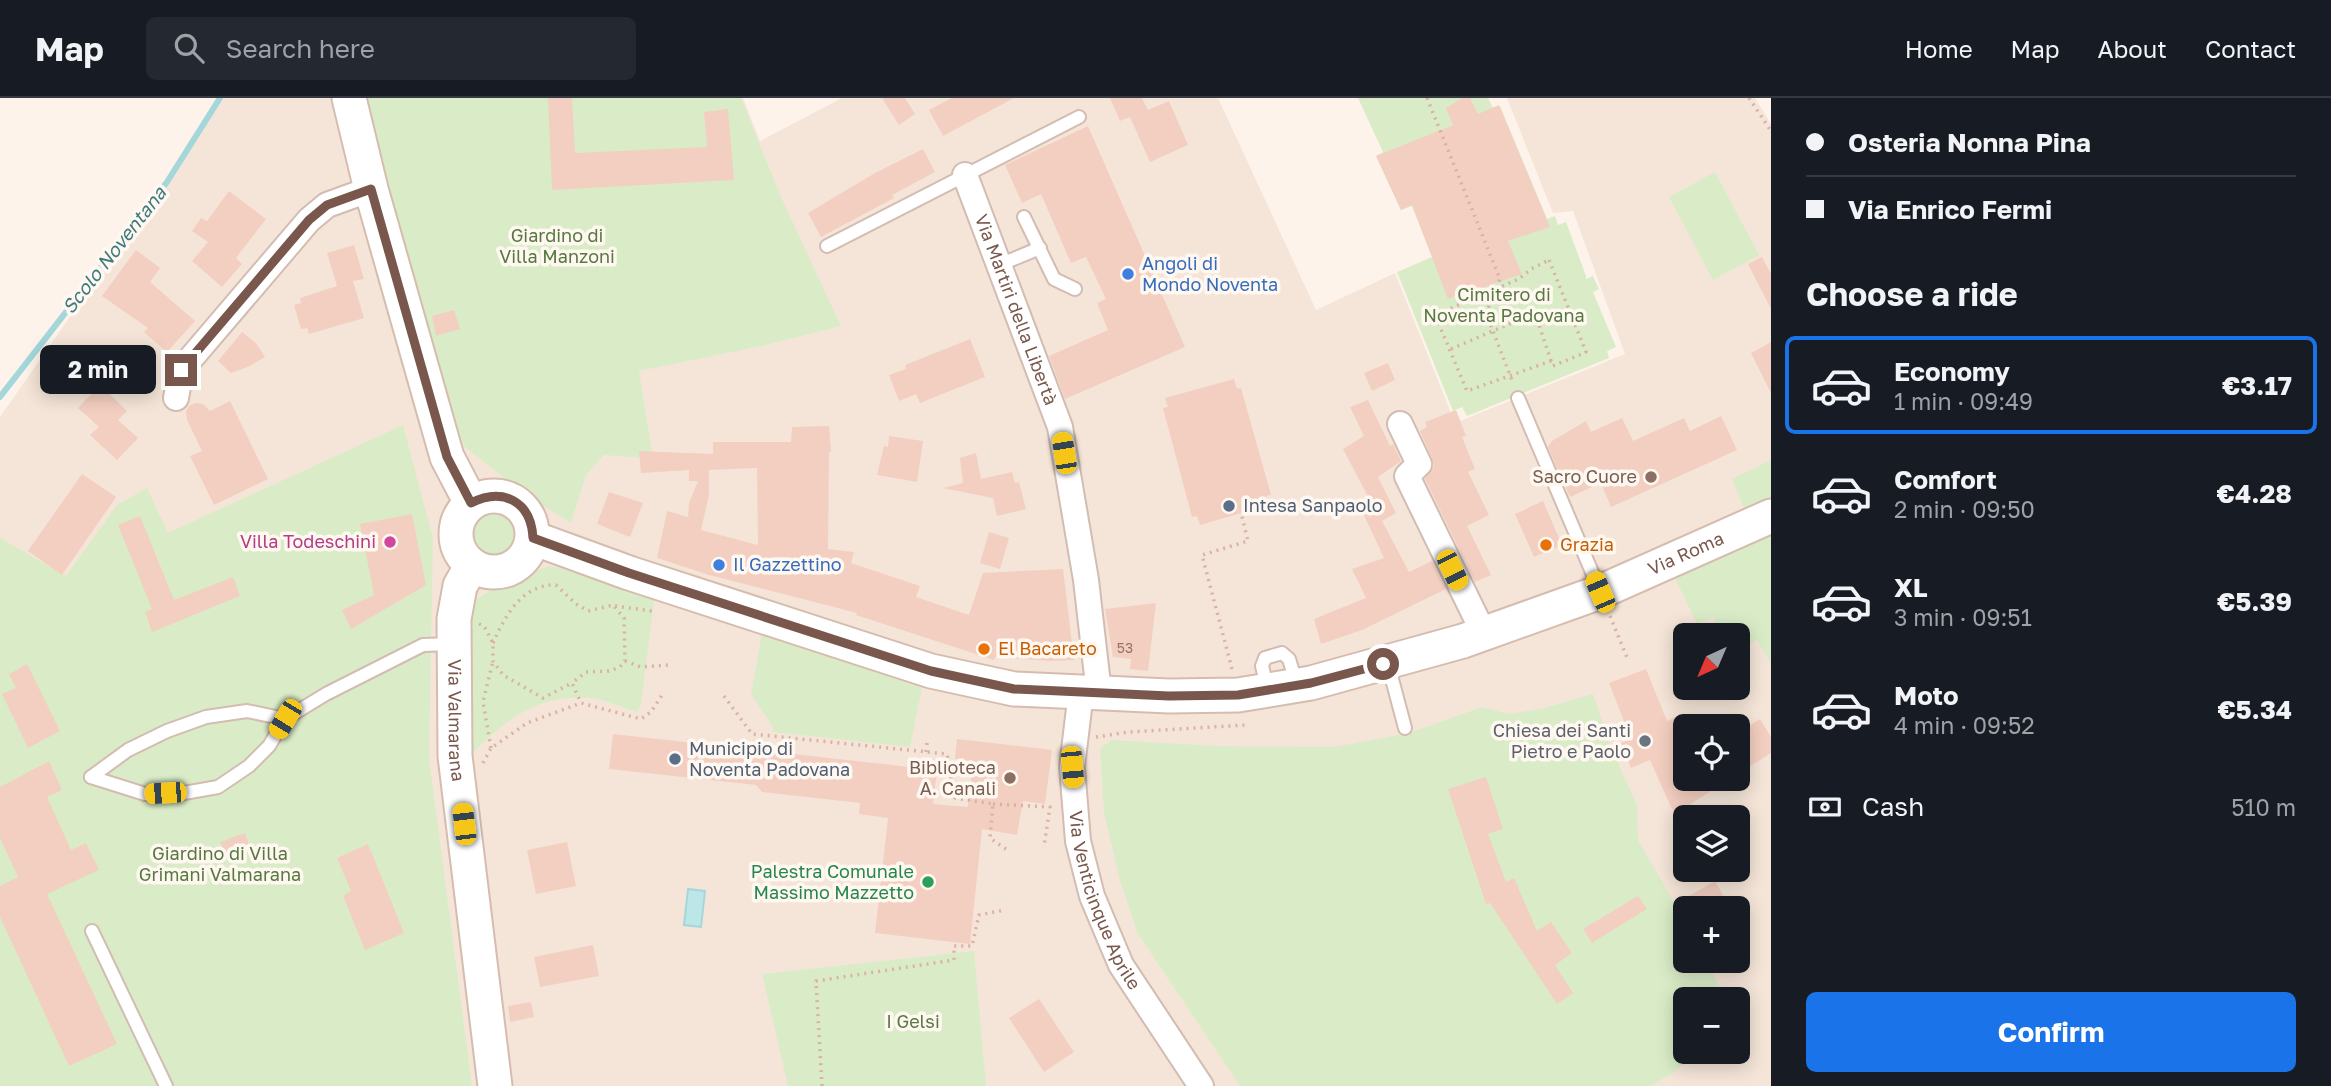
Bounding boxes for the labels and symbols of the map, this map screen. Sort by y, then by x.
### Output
water label: Scolo Noventana [57,181,171,318]
street label: Via Martiri della Libertà [971,211,1063,408]
park label: Giardino di Villa Manzoni [499,224,615,267]
place label: Angoli di Mondo Noventa [1142,252,1278,295]
marker: Angoli di Mondo Noventa [1120,266,1136,282]
park label: Cimitero di Noventa Padovana [1423,283,1585,326]
callout: 2 min [41,345,156,394]
route end [165,354,197,386]
car [1051,431,1078,475]
place label: Sacro Cuore [1532,465,1637,487]
marker: Sacro Cuore [1643,469,1659,485]
place label: Intesa Sanpaolo [1243,494,1383,516]
marker: Intesa Sanpaolo [1221,498,1237,514]
street label: Via Roma [1644,526,1727,579]
place label: Villa Todeschini [240,530,376,552]
place label: Grazia [1560,533,1614,555]
marker: Villa Todeschini [382,534,398,550]
marker: Grazia [1538,537,1554,553]
car [1434,547,1471,593]
place label: Il Gazzettino [733,553,842,575]
marker: Il Gazzettino [711,557,727,573]
car [1583,569,1618,615]
north arrow [1673,623,1750,700]
place label: El Bacareto [998,637,1097,659]
house number: 53 [1117,639,1133,656]
marker: El Bacareto [976,641,992,657]
route start [1367,648,1399,680]
street label: Via Valmarana [444,659,470,783]
car [266,696,305,742]
place label: Chiesa dei Santi Pietro e Paolo [1493,719,1631,762]
marker: Chiesa dei Santi Pietro e Paolo [1637,733,1653,749]
place label: Municipio di Noventa Padovana [689,737,850,780]
car [1060,745,1085,789]
marker: Municipio di Noventa Padovana [667,751,683,767]
place label: Biblioteca A. Canali [909,756,996,799]
marker: Biblioteca A. Canali [1002,770,1018,786]
car [144,781,187,805]
car [452,802,477,846]
street label: Via Venticinque Aprile [1066,810,1146,993]
park label: Giardino di Villa Grimani Valmarana [139,842,301,885]
place label: Palestra Comunale Massimo Mazzetto [751,860,914,903]
marker: Palestra Comunale Massimo Mazzetto [920,874,936,890]
park label: I Gelsi [886,1010,940,1032]

